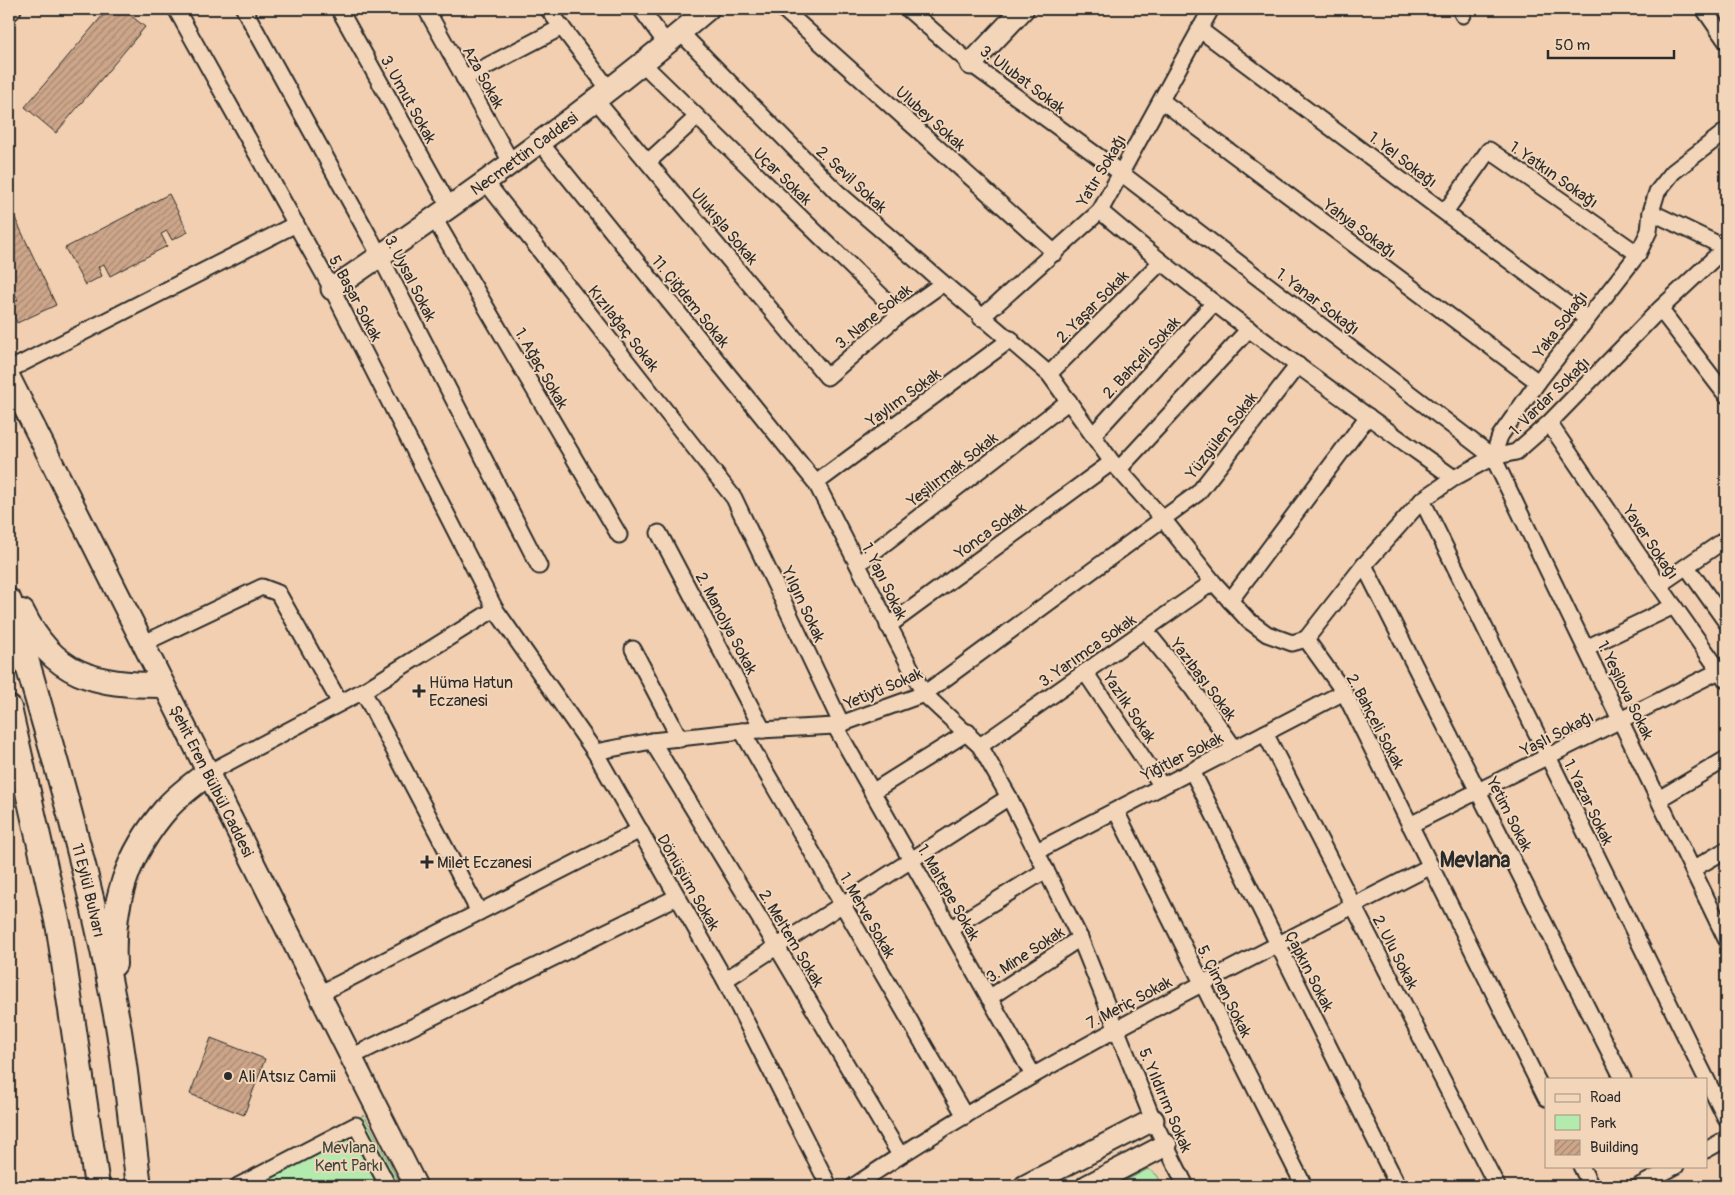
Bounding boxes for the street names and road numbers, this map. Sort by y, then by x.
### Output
street label: 3. Ulubat Sokak [976,41,1069,119]
street label: Aza Sokak [458,43,509,112]
street label: 3. Umut Sokak [376,52,441,147]
street label: Ulubey Sokak [891,82,970,156]
street label: Necmettin Caddesi [467,108,582,200]
street label: 1. Yel Sokağı [1364,128,1441,192]
street label: Yatır Sokağı [1072,131,1131,211]
street label: 1. Yatkın Sokağı [1505,137,1602,213]
street label: 2. Sevil Sokak [812,142,891,218]
street label: Uçar Sokak [749,144,816,210]
street label: Ulukışla Sokak [686,184,762,269]
street label: Yahya Sokağı [1318,194,1400,263]
street label: 3. Uysal Sokak [380,232,440,325]
street label: 11. Çiğdem Sokak [647,251,734,352]
street label: 5. Başar Sokak [324,252,386,345]
street label: 1. Yanar Sokağı [1272,264,1363,340]
street label: 2. Yaşar Sokak [1052,266,1133,347]
street label: 3. Nane Sokak [831,280,916,354]
street label: Kızılağaç Sokak [583,281,663,376]
street label: Yaka Sokağı [1529,287,1592,363]
street label: 2. Bahçeli Sokak [1099,312,1185,403]
street label: 1. Ağaç Sokak [510,325,572,413]
street label: 1. Vardar Sokağı [1505,353,1594,440]
street label: Yaylım Sokak [862,364,945,432]
street label: Yüzgülen Sokak [1181,388,1262,484]
street label: Yeşilırmak Sokak [902,428,1002,512]
street label: Yonca Sokak [950,498,1030,564]
street label: Yaver Sokağı [1618,501,1682,583]
street label: 1. Yapı Sokak [857,540,912,624]
street label: Yılgın Sokak [776,563,829,646]
street label: 2. Manolya Sokak [691,569,762,678]
street label: 3. Yarımca Sokak [1035,610,1140,692]
street label: Yazıbaşı Sokak [1165,634,1241,725]
street label: 1. Yeşilova Sokak [1592,638,1658,744]
street label: Yetiyti Sokak [840,663,926,715]
street label: Yazlık Sokak [1098,667,1160,747]
street label: 2. Bahçeli Sokak [1342,670,1409,773]
street label: Şehit Eren Bülbül Caddesi [165,702,258,861]
street label: Yaşlı Sokağı [1517,707,1597,761]
street label: Yiğitler Sokak [1137,728,1227,786]
street label: 1. Yazar Sokak [1559,756,1618,849]
street label: Yetim Sokak [1481,773,1536,855]
street label: Dönüşüm Sokak [652,831,724,935]
street label: 11 Eylül Bulvarı [67,841,109,939]
street label: 1. Maltepe Sokak [912,841,984,945]
street label: 1. Merve Sokak [835,869,900,962]
street label: 2. Meltem Sokak [754,886,828,991]
street label: 2. Ulu Sokak [1368,912,1422,993]
street label: 3. Mine Sokak [983,922,1069,988]
street label: Çapkın Sokak [1280,928,1338,1015]
street label: 5. Çimen Sokak [1192,942,1256,1041]
street label: 7. Meriç Sokak [1083,972,1176,1034]
street label: 5. Yıldırım Sokak [1134,1045,1196,1156]

